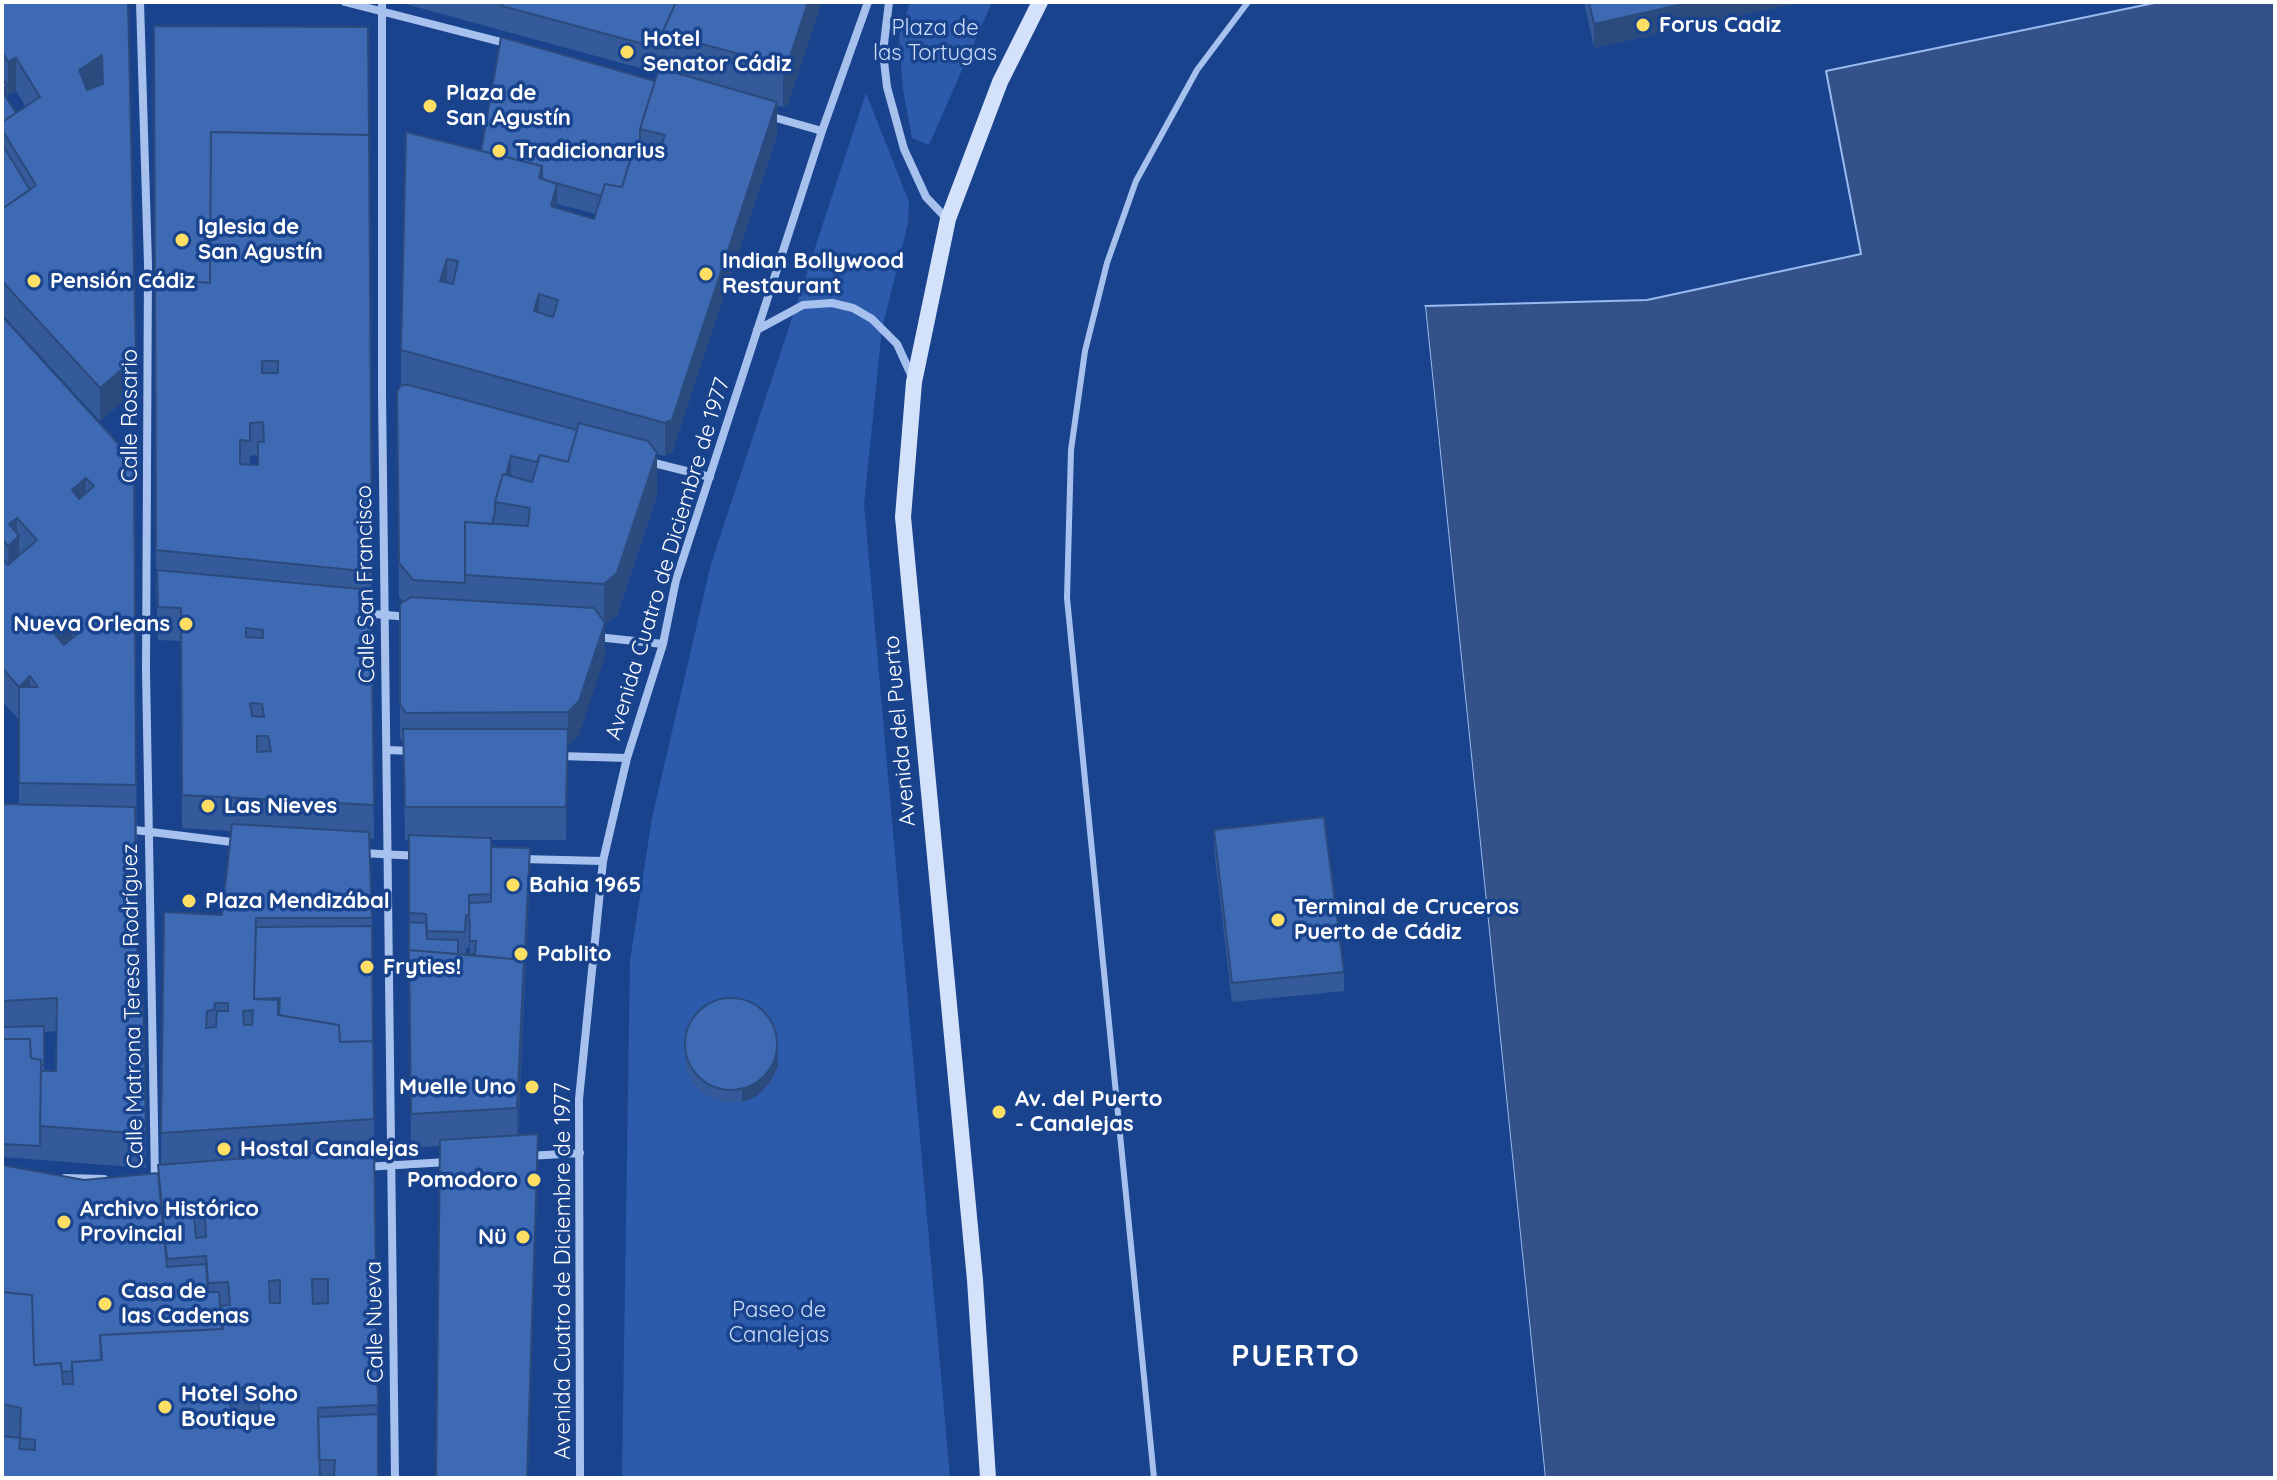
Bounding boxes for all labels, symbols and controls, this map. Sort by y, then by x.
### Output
place label: Forus Cadiz [1659,12,1781,38]
park label: Plaza de las Tortugas [873,15,997,66]
marker: Forus Cadiz [1634,16,1652,34]
place label: Hotel Senator Cádiz [643,26,792,78]
marker: Hotel Senator Cádiz [618,43,636,61]
place label: Plaza de San Agustín [446,80,571,132]
marker: Plaza de San Agustín [421,97,439,115]
place label: Tradicionarius [515,138,665,164]
marker: Tradicionarius [490,142,508,160]
place label: Iglesia de San Agustín [198,214,323,266]
marker: Iglesia de San Agustín [173,231,191,249]
place label: Indian Bollywood Restaurant [722,248,904,300]
marker: Indian Bollywood Restaurant [697,265,715,283]
place label: Pensión Cádiz [50,268,195,294]
marker: Pensión Cádiz [25,272,43,290]
street label: Calle Rosario [117,349,143,483]
street label: Avenida Cuatro de Diciembre de 1977 [600,375,736,743]
street label: Calle San Francisco [351,485,381,683]
place label: Nueva Orleans [13,611,170,637]
marker: Nueva Orleans [177,615,195,633]
street label: Avenida del Puerto [879,634,921,828]
place label: Las Nieves [224,793,337,819]
marker: Las Nieves [199,797,217,815]
street label: Calle Matrona Teresa Rodríguez [117,843,149,1169]
place label: Bahia 1965 [529,872,641,898]
marker: Bahia 1965 [504,876,522,894]
place label: Plaza Mendizábal [205,888,390,914]
marker: Plaza Mendizábal [180,892,198,910]
place label: Terminal de Cruceros Puerto de Cádiz [1294,894,1519,946]
marker: Terminal de Cruceros Puerto de Cádiz [1269,911,1287,929]
place label: Pablito [537,941,612,967]
marker: Pablito [512,945,530,963]
place label: Fryties! [383,954,461,980]
marker: Fryties! [358,958,376,976]
place label: Muelle Uno [399,1074,516,1100]
marker: Muelle Uno [523,1078,541,1096]
street label: Avenida Cuatro de Diciembre de 1977 [550,1082,576,1460]
place label: Av. del Puerto - Canalejas [1015,1086,1163,1138]
marker: Av. del Puerto - Canalejas [990,1103,1008,1121]
place label: Hostal Canalejas [240,1136,419,1162]
marker: Hostal Canalejas [215,1140,233,1158]
place label: Pomodoro [407,1167,518,1193]
marker: Pomodoro [525,1171,543,1189]
place label: Archivo Histórico Provincial [80,1196,259,1248]
marker: Archivo Histórico Provincial [55,1213,73,1231]
place label: Nü [478,1224,507,1250]
marker: Nü [514,1228,532,1246]
street label: Calle Nueva [361,1261,389,1383]
place label: Casa de las Cadenas [121,1278,249,1330]
marker: Casa de las Cadenas [96,1295,114,1313]
park label: Paseo de Canalejas [729,1297,829,1348]
district label: PUERTO [1231,1339,1361,1375]
place label: Hotel Soho Boutique [181,1381,298,1432]
marker: Hotel Soho Boutique [156,1398,174,1416]

